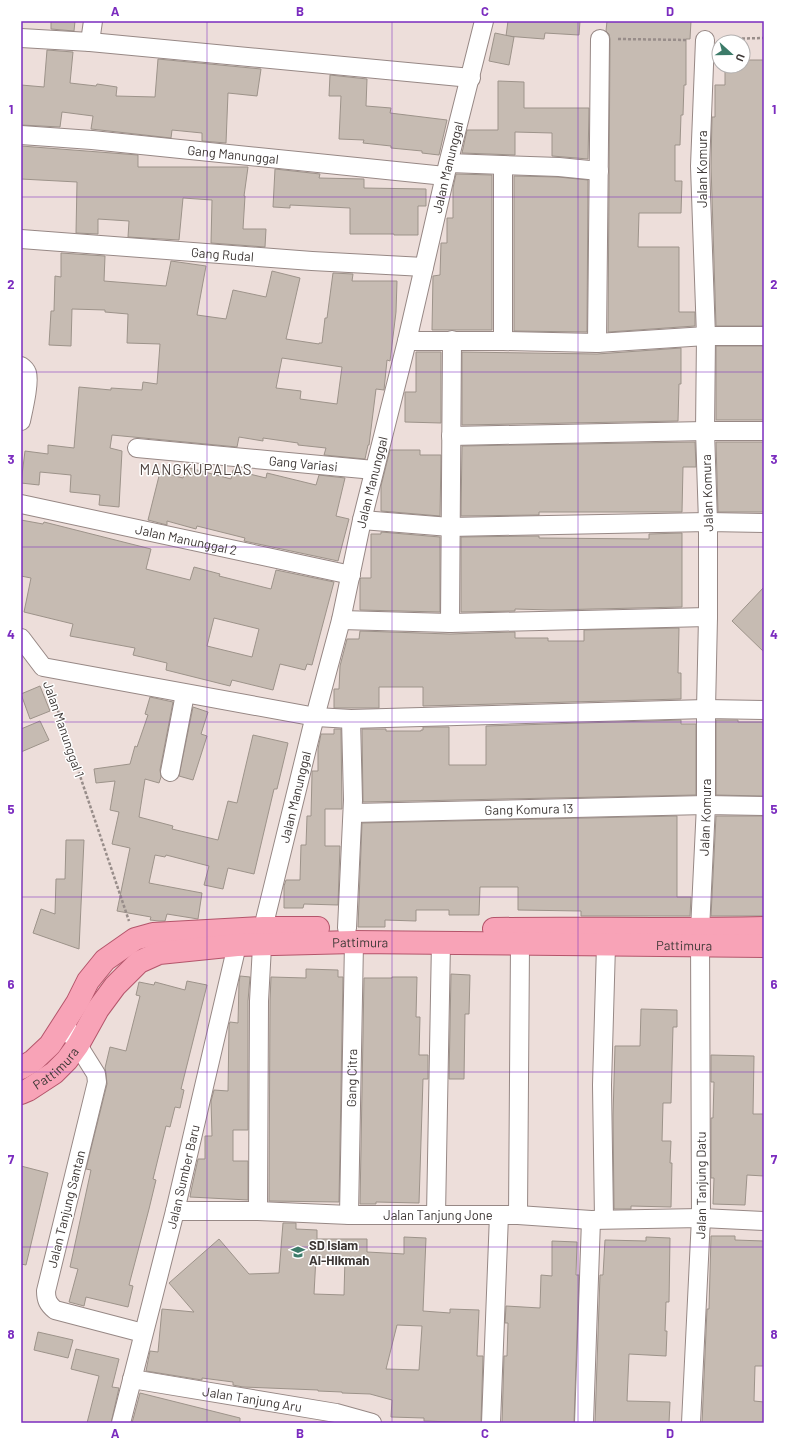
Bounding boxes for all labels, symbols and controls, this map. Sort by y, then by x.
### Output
text: A [111,3,120,19]
text: B [296,3,304,19]
text: C [481,3,489,19]
text: D [666,3,674,19]
north arrow [711,34,751,74]
text: U [733,52,748,63]
text: 1 [9,101,13,117]
text: 1 [772,101,776,117]
street label: Jalan Manunggal [429,120,466,215]
street label: Jalan Komura [694,130,710,208]
street label: Gang Manunggal [187,142,280,167]
street label: Gang Rudal [190,244,254,265]
text: 2 [7,276,15,292]
text: 2 [770,276,778,292]
street label: Jalan Manunggal [353,435,391,530]
text: 3 [7,451,15,467]
text: 3 [770,451,778,467]
street label: Gang Variasi [268,452,338,475]
street label: Jalan Komura [698,454,716,532]
district label: MANGKUPALAS [139,460,253,478]
street label: Jalan Manunggal 2 [134,521,239,558]
text: 4 [7,626,15,642]
text: 4 [770,626,778,642]
street label: Jalan Manunggal 1 [40,679,88,779]
street label: Jalan Manunggal [276,749,314,845]
street label: Jalan Komura [696,779,714,856]
street label: Gang Komura 13 [484,800,574,818]
text: 5 [7,801,15,817]
text: 5 [770,801,778,817]
street label: Pattimura [332,934,388,951]
street label: Pattimura [656,937,712,953]
text: 6 [8,976,15,992]
text: 6 [771,976,778,992]
street label: Pattimura [30,1044,82,1093]
street label: Gang Citra [343,1049,360,1107]
street label: Jalan Sumber Baru [163,1123,203,1230]
street label: Jalan Tanjung Datu [692,1132,709,1239]
street label: Jalan Tanjung Santan [44,1149,88,1269]
text: 7 [8,1151,15,1167]
text: 7 [771,1151,778,1167]
street label: Jalan Tanjung Jone [383,1207,493,1223]
place label: SD Islam Al-Hikmah [309,1237,369,1268]
school or university icon: SD Islam Al-Hikmah [290,1244,306,1260]
text: 8 [7,1326,15,1342]
text: 8 [770,1326,778,1342]
street label: Jalan Tanjung Aru [201,1383,303,1415]
text: A [111,1425,120,1441]
text: B [296,1425,304,1441]
text: C [481,1425,489,1441]
text: D [666,1425,674,1441]

